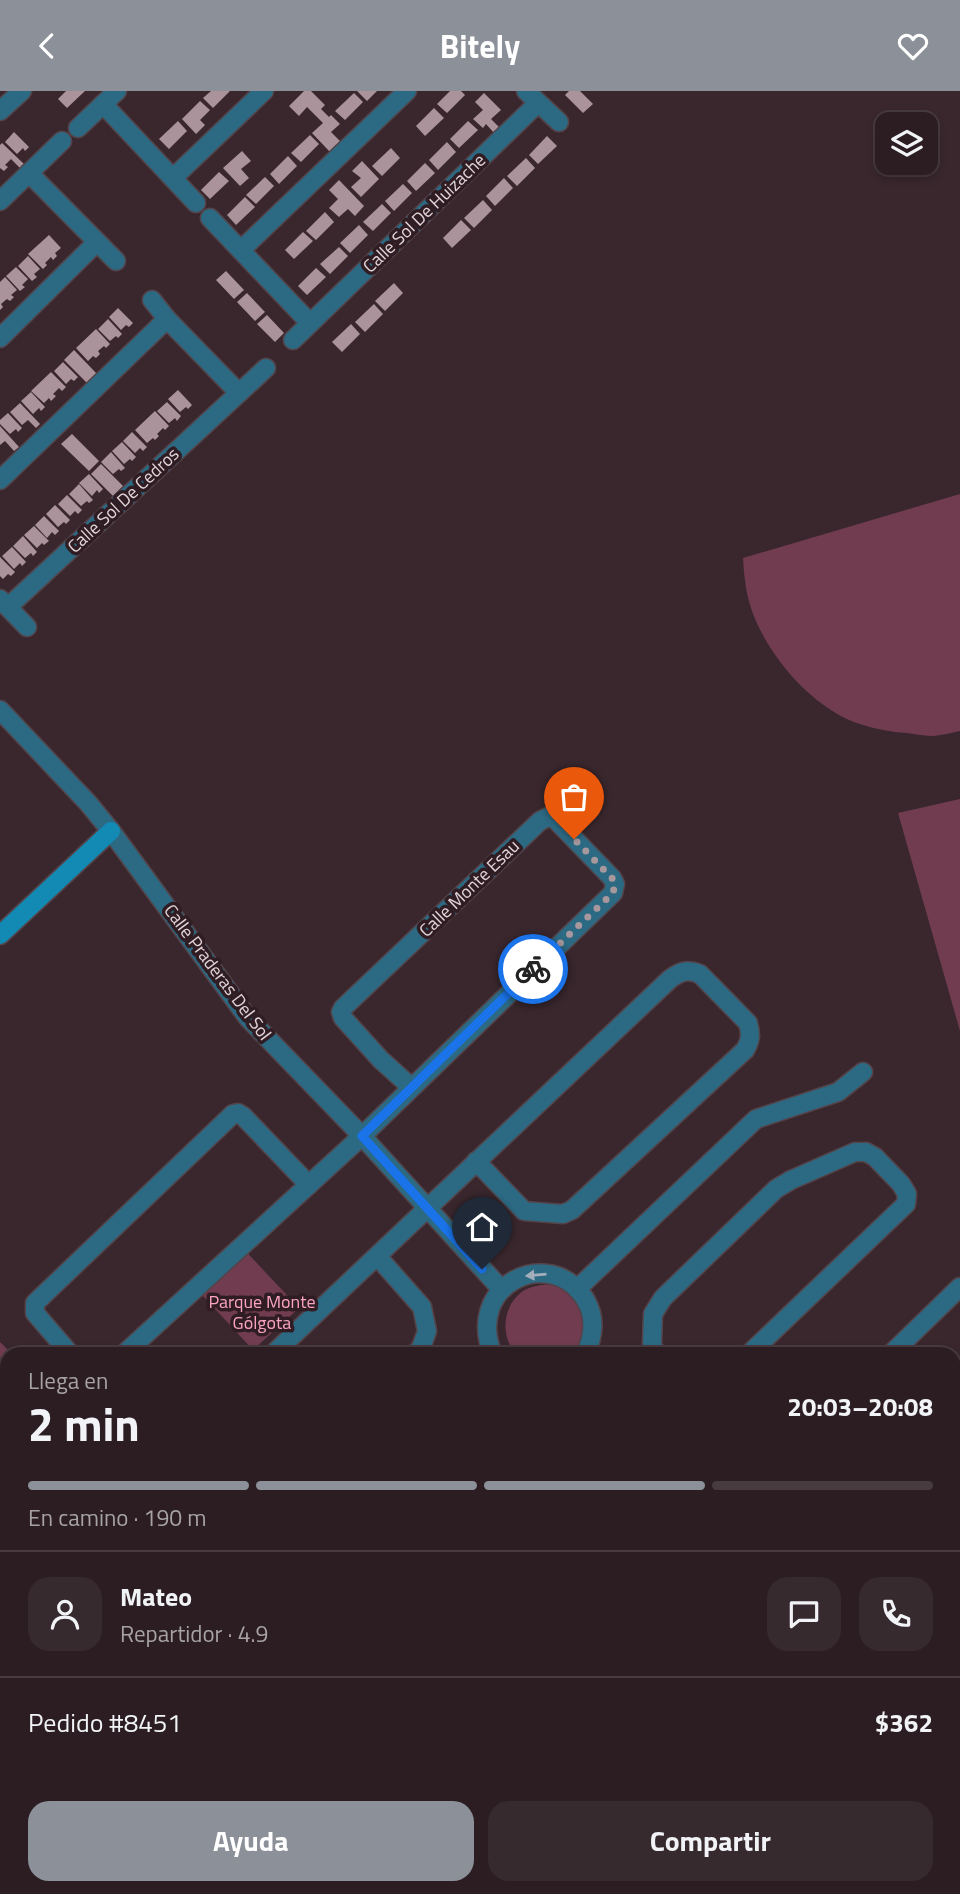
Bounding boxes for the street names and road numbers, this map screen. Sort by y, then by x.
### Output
street label: Calle Sol De Huizache [356,147,492,279]
street label: Calle Sol De Cedros [61,441,185,559]
street label: Calle Monte Esau [413,833,525,943]
street label: Calle Praderas Del Sol [158,898,278,1046]

